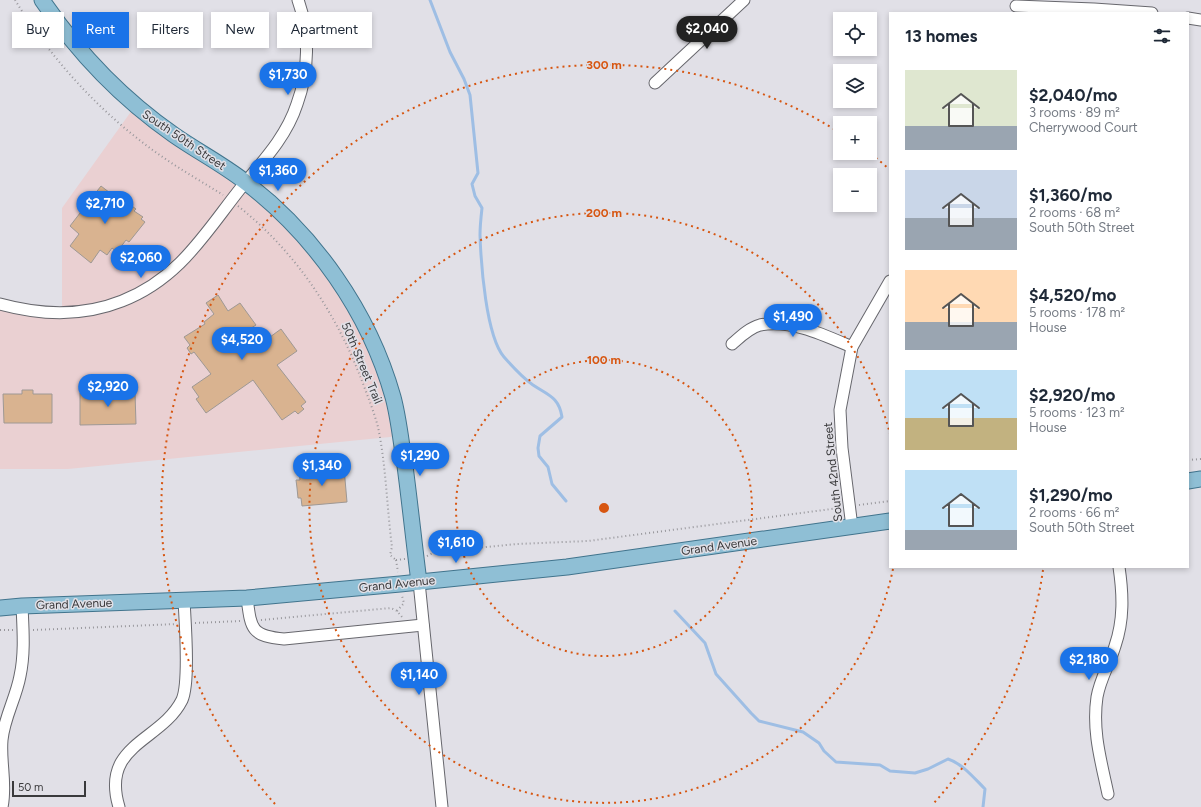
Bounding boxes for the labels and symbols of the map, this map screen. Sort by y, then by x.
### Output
pin: $2,040 [674,16,740,50]
text: 300 m [586,58,622,72]
pin: $1,730 [255,62,321,96]
street label: South 50th Street [140,107,229,173]
pin: $1,360 [245,158,311,192]
pin: $2,710 [72,191,138,225]
text: 200 m [586,206,622,220]
pin: $2,060 [108,245,174,279]
pin: $1,490 [760,304,826,338]
street label: 50th Street Trail [339,320,385,406]
pin: $4,520 [209,327,275,361]
text: 100 m [587,353,621,367]
pin: $2,920 [75,374,141,408]
street label: South 42nd Street [821,421,845,522]
pin: $1,290 [387,443,453,477]
pin: $1,340 [289,453,355,487]
centre of rings [597,501,611,515]
pin: $1,610 [423,530,489,564]
street label: Grand Avenue [680,534,758,558]
street label: Grand Avenue [358,573,436,595]
street label: Grand Avenue [35,596,113,612]
pin: $2,180 [1056,647,1122,681]
pin: $1,140 [386,662,452,696]
scale bar [12,779,86,798]

